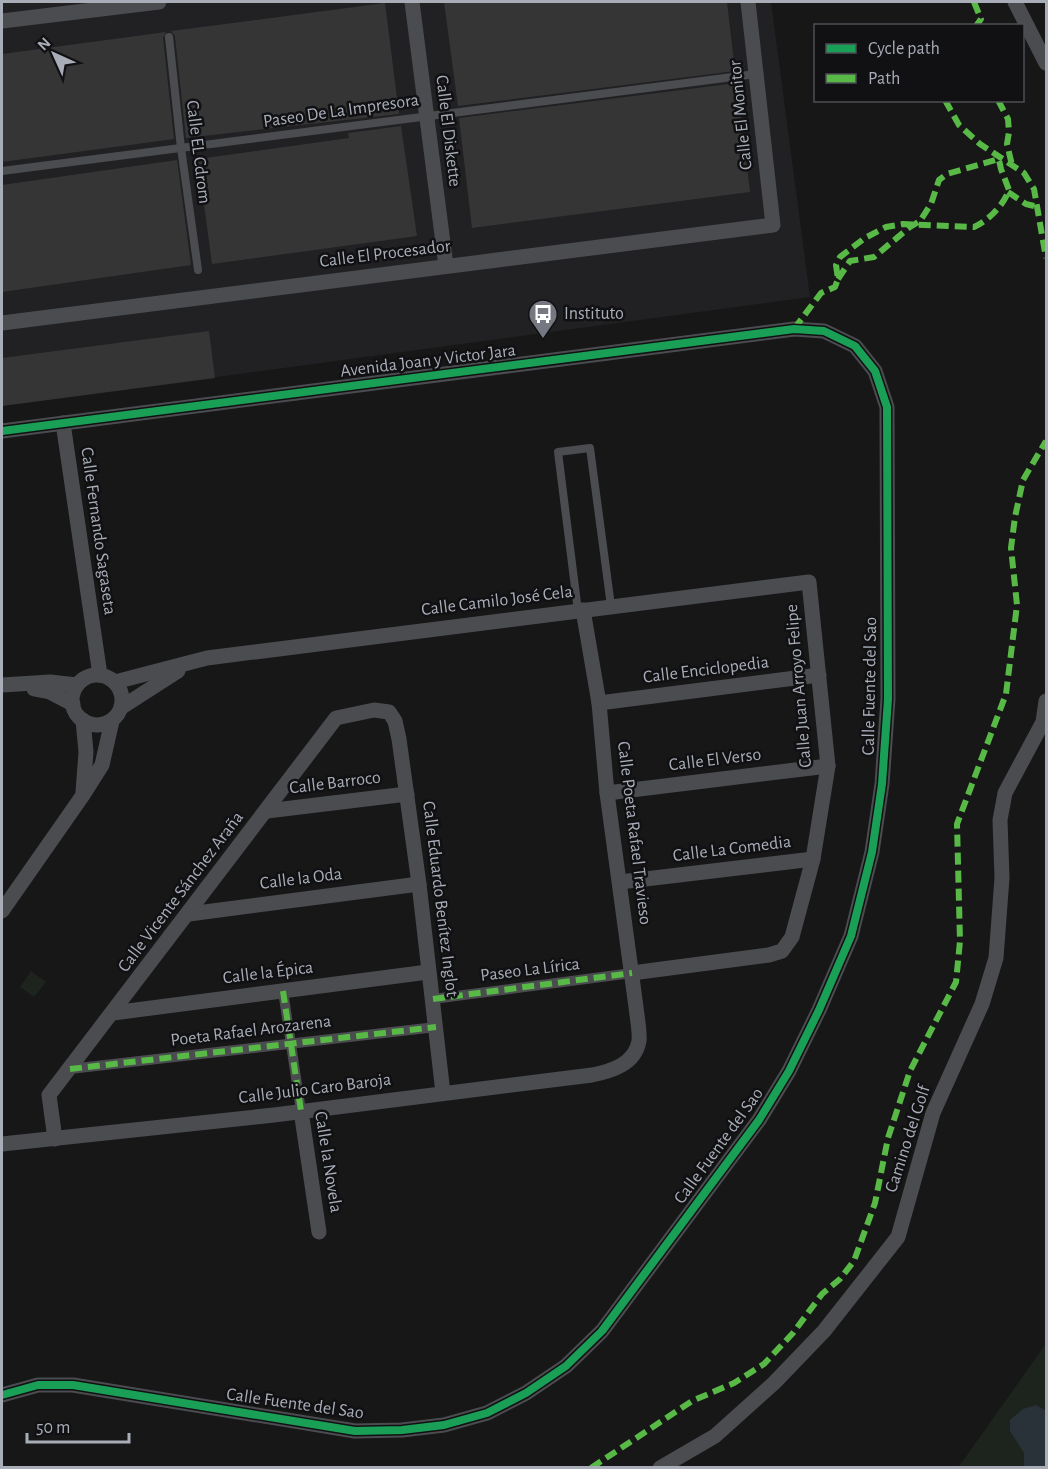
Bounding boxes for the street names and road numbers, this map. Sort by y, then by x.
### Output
street label: Calle El Monitor [726,59,756,171]
street label: Calle El Diskette [432,74,464,188]
street label: Paseo De La Impresora [262,91,420,131]
street label: Calle EL Cdrom [183,99,213,205]
street label: Calle El Procesador [319,237,452,271]
street label: Avenida Joan y Victor Jara [339,341,517,381]
street label: Calle Fernando Sagaseta [77,446,119,616]
street label: Calle Camilo José Cela [420,583,574,619]
street label: Calle Juan Arroyo Felipe [783,603,815,769]
street label: Calle Fuente del Sao [860,616,880,755]
street label: Calle Enciclopedia [642,653,770,687]
street label: Calle Poeta Rafael Travieso [614,740,654,926]
street label: Calle El Verso [668,745,762,775]
street label: Calle Barroco [288,768,382,798]
street label: Calle Eduardo Benítez Inglot [419,800,461,998]
street label: Calle Vicente Sánchez Araña [115,808,247,976]
street label: Calle La Comedia [672,833,792,865]
street label: Calle la Oda [259,865,343,893]
street label: Paseo La Lírica [479,955,581,985]
street label: Calle la Épica [221,956,314,987]
street label: Poeta Rafael Arozarena [170,1012,332,1050]
street label: Calle Julio Caro Baroja [238,1071,392,1107]
street label: Camino del Golf [882,1082,934,1195]
street label: Calle Fuente del Sao [671,1085,767,1207]
street label: Calle la Novela [311,1110,345,1214]
street label: Calle Fuente del Sao [225,1385,365,1423]

